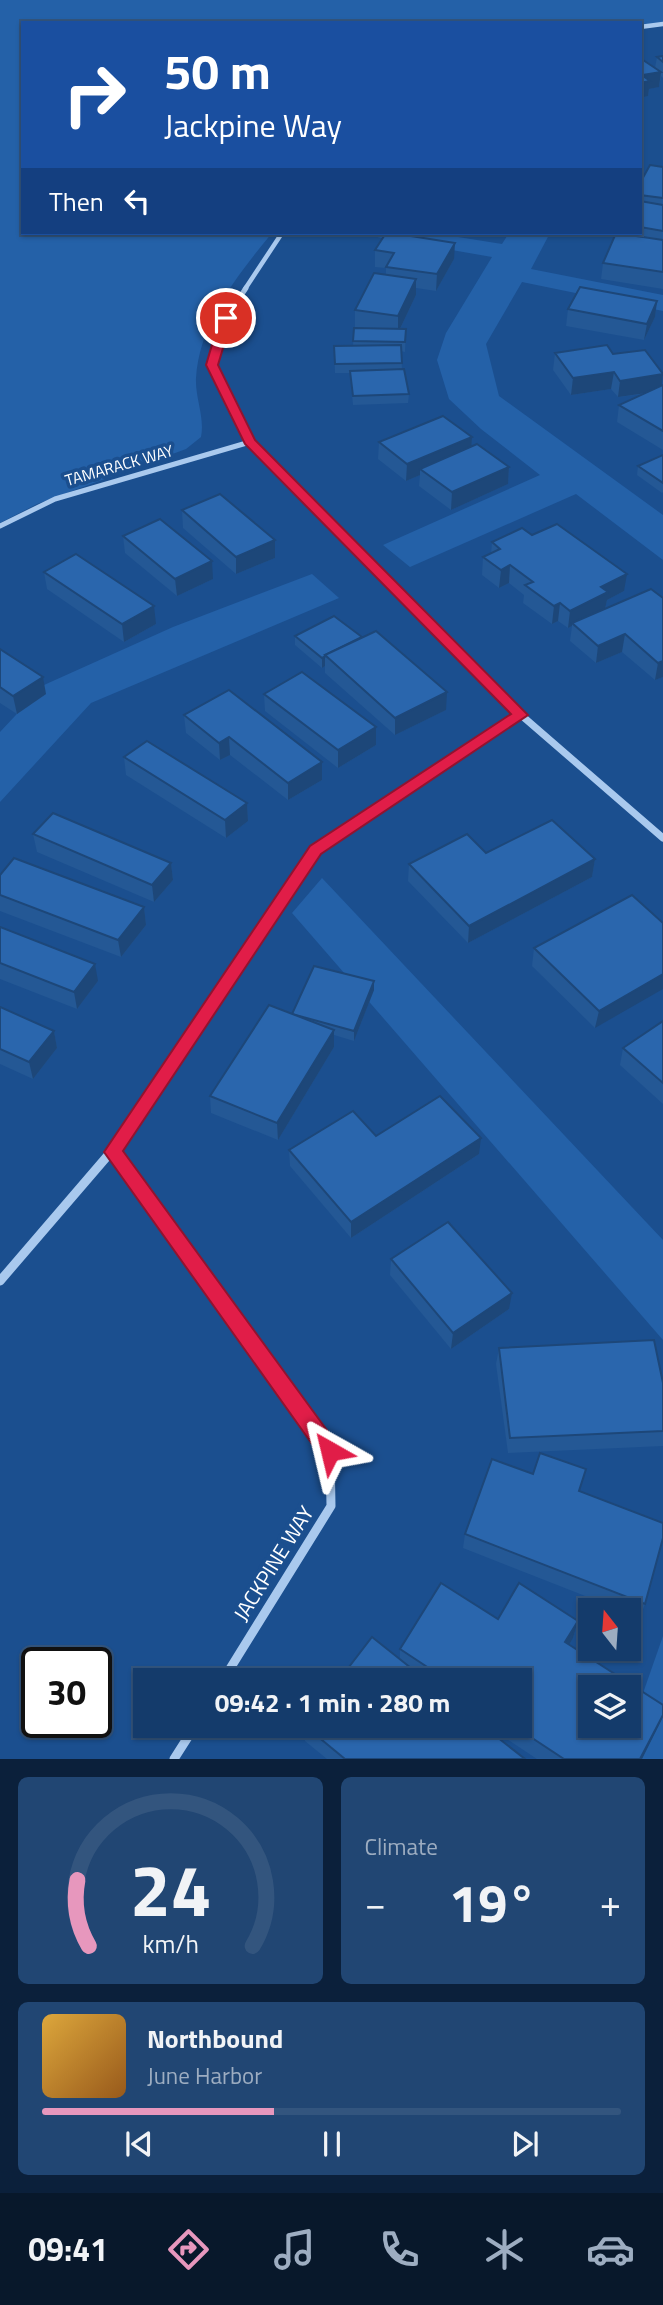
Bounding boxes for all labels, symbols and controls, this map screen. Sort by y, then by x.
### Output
text: 50 m [164,33,271,108]
icon: right [49,49,140,140]
text: Jackpine Way [164,101,342,149]
text: Then [49,182,104,221]
icon: left [118,182,156,220]
pin [196,288,256,348]
icon: arrive [207,299,245,337]
street label: TAMARACK WAY [62,438,176,492]
position arrow [293,1414,367,1488]
street label: JACKPINE WAY [225,1499,322,1627]
north arrow [578,1598,640,1661]
map controls [578,1598,641,1738]
speed limit sign: 30 [21,1647,112,1738]
button: layers [578,1675,641,1738]
text: 09:42 · 1 min · 280 m [215,1683,450,1722]
text: Climate [365,1829,438,1864]
text: 24 [129,1835,211,1945]
text: 19° [449,1863,536,1942]
text: − [365,1874,386,1932]
text: + [600,1874,621,1932]
text: km/h [142,1925,199,1963]
text: Northbound [147,2019,283,2058]
text: June Harbor [147,2058,262,2093]
icon: previous [120,2125,158,2163]
icon: pause [313,2125,351,2163]
icon: next [506,2125,544,2163]
text: 09:41 [28,2225,108,2273]
icon: directions [164,2225,213,2274]
icon: music [270,2225,319,2274]
icon: phone [375,2225,424,2274]
icon: climate [480,2225,529,2274]
icon: car [586,2225,635,2274]

